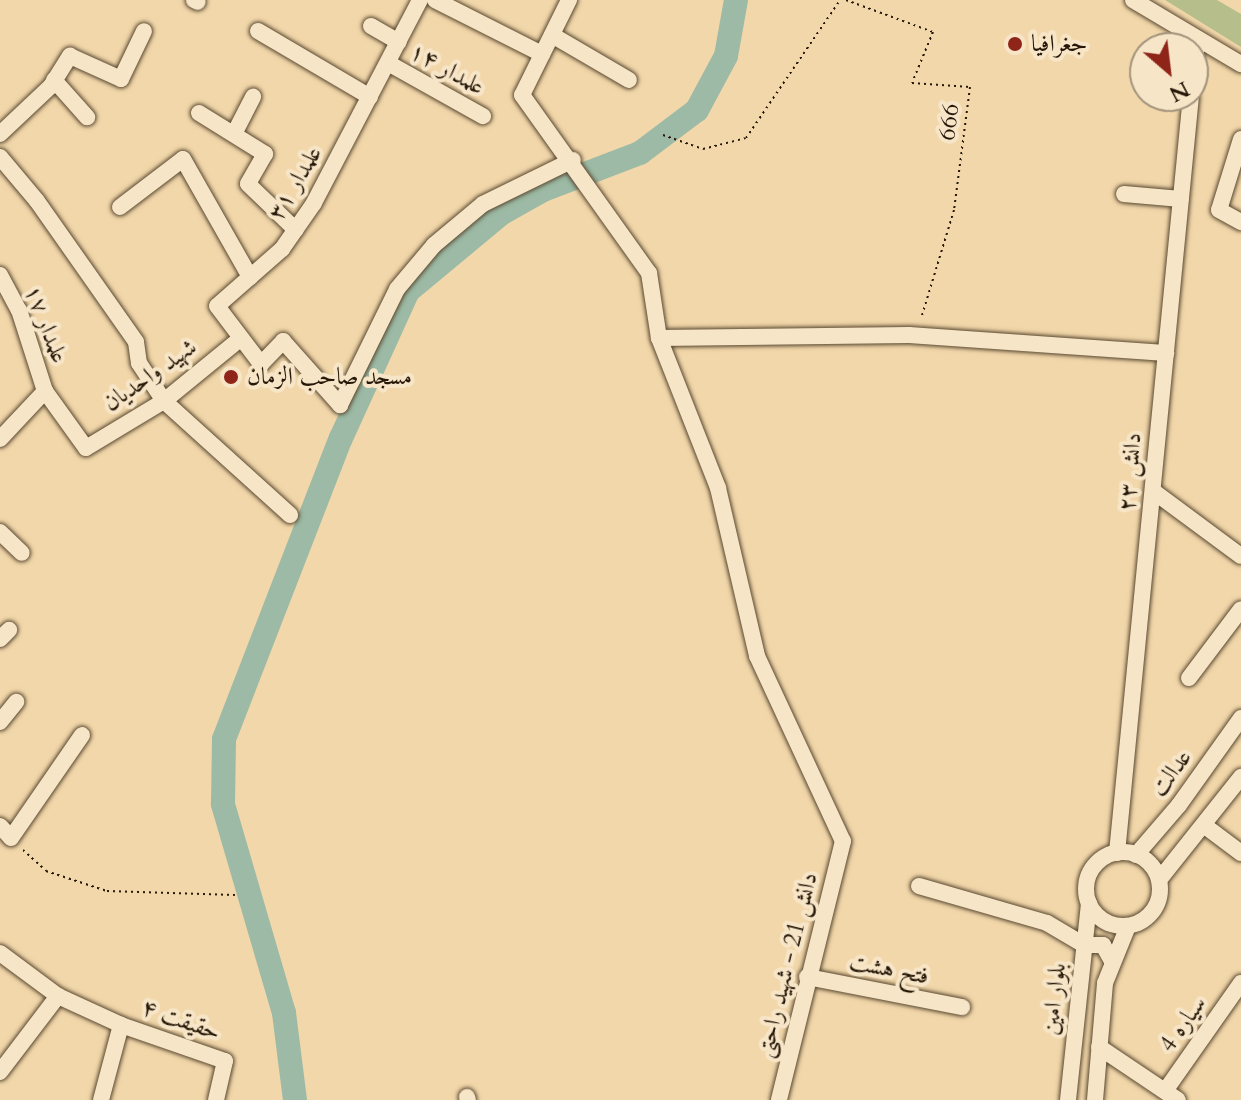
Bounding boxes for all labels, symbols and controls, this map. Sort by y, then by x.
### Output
place label: جغرافیا [1031,30,1087,58]
north arrow [1129,32,1209,112]
marker: جغرافیا [1006,35,1024,53]
street label: علمدار ۱۴ [404,37,490,101]
text: N [1164,74,1195,109]
street label: 666 [932,102,966,142]
street label: علمدار ۳۱ [262,141,328,225]
street label: علمدار ۱۷ [18,281,74,367]
street label: شهید واحدیان [98,332,202,418]
place label: مسجد صاحب الزمان [247,363,412,391]
marker: مسجد صاحب الزمان [222,368,240,386]
street label: دانش ۲۳ [1112,431,1148,513]
street label: عدالت [1144,744,1198,802]
street label: دانش 21 - شهید راحتی [750,869,824,1061]
street label: فتح هشت [847,947,931,991]
street label: بلوار امین [1036,962,1072,1036]
street label: سیاره 4 [1153,990,1213,1058]
street label: حقیقت ۴ [138,993,224,1047]

